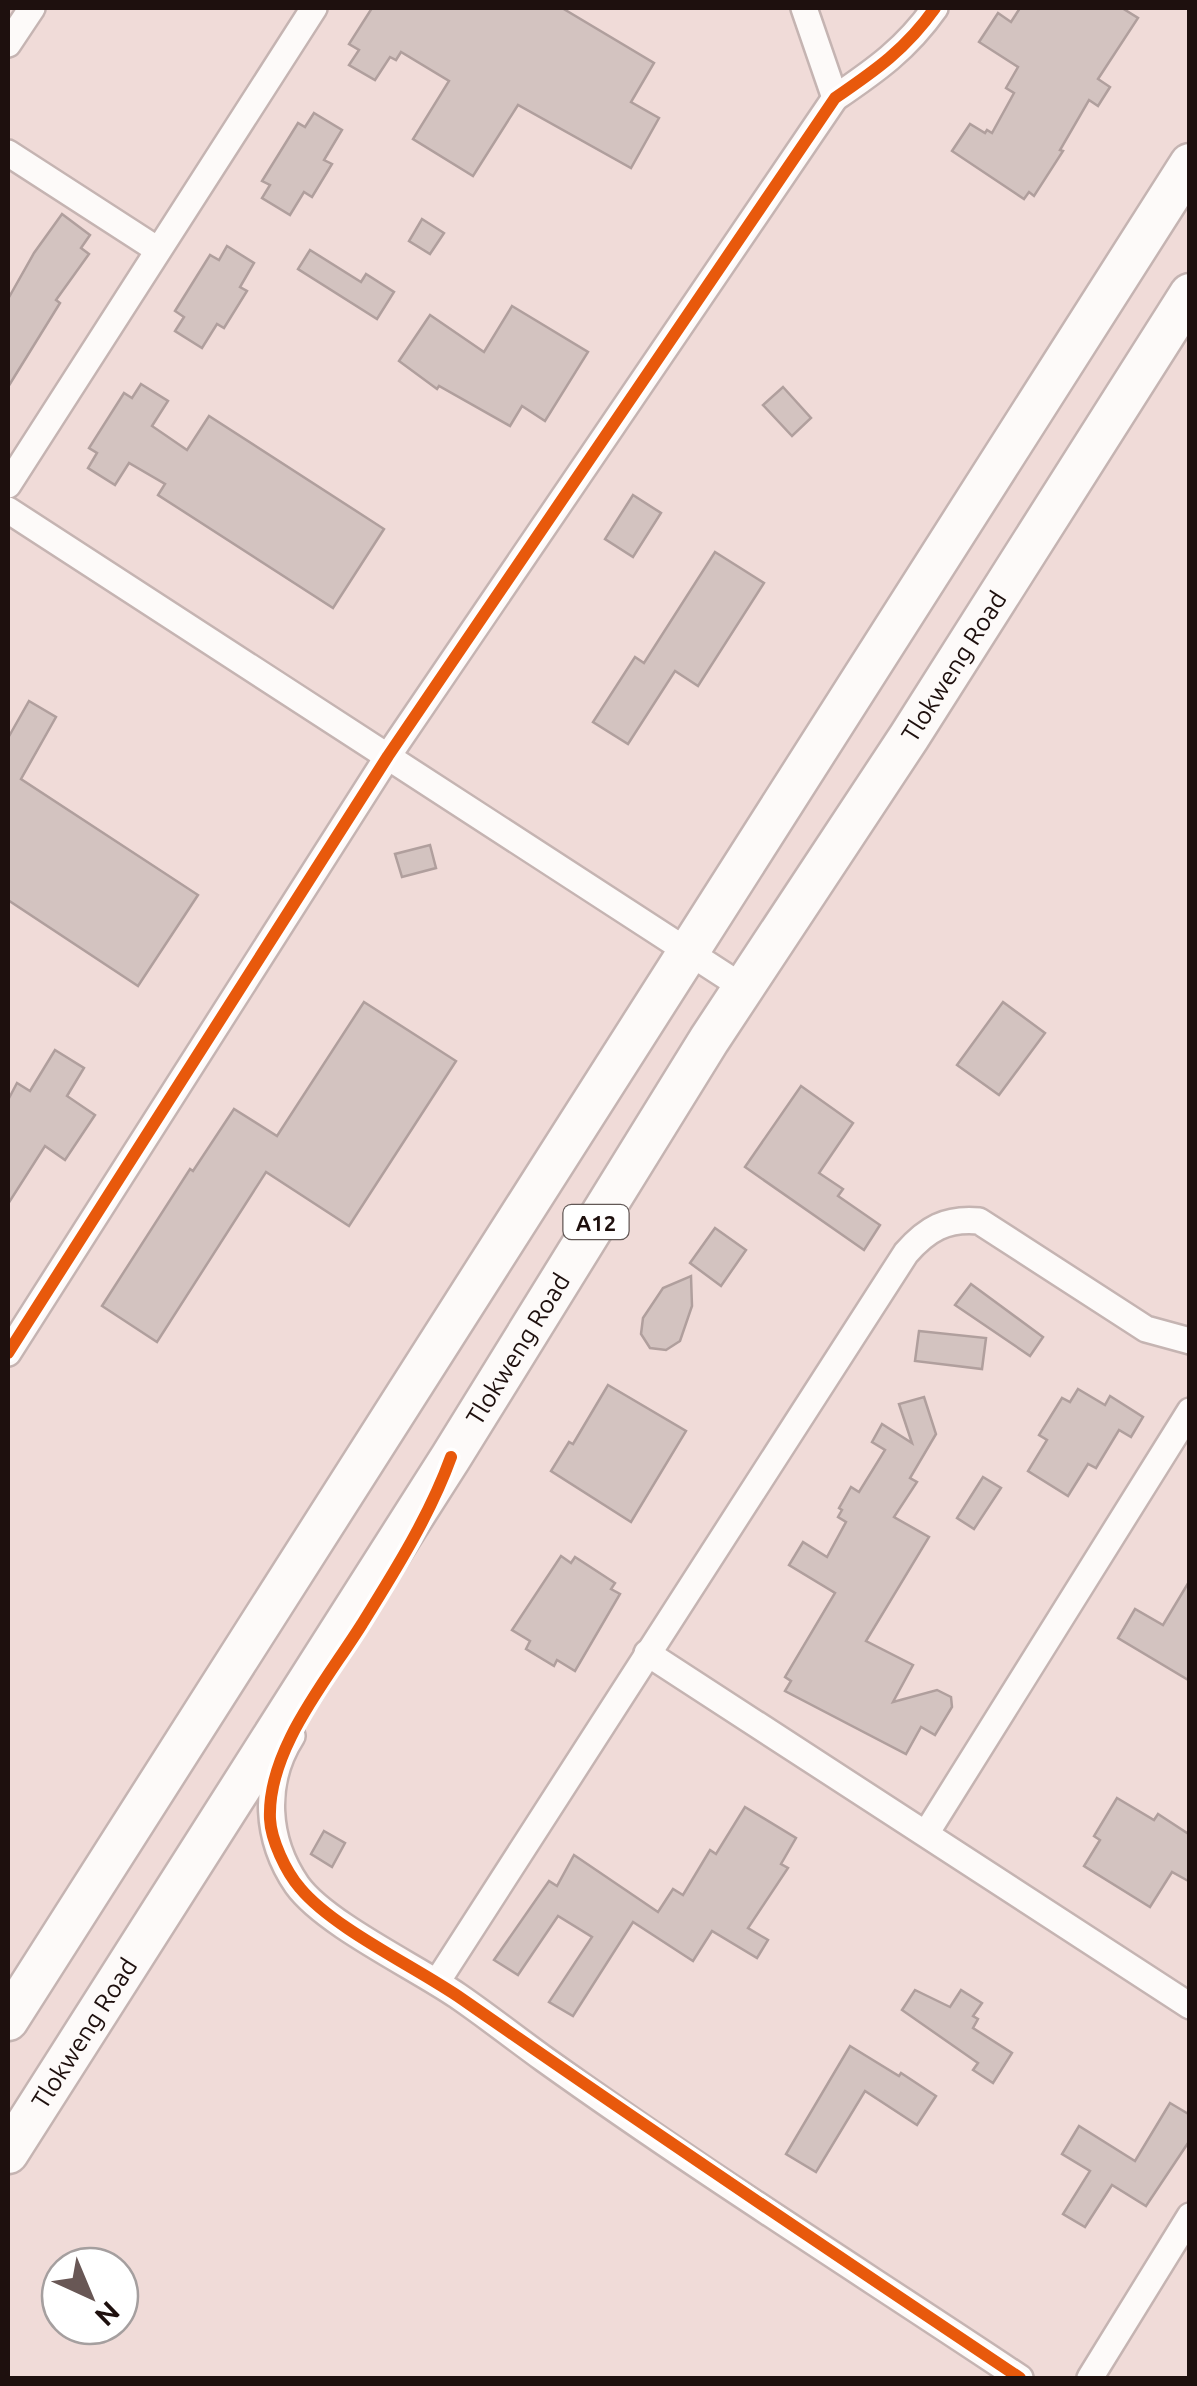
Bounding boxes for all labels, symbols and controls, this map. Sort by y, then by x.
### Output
street label: Tlokweng Road [896,586,1012,747]
road number: A12 [564,1205,628,1239]
street label: Tlokweng Road [460,1268,575,1430]
street label: Tlokweng Road [26,1953,143,2114]
north arrow [40,2246,140,2346]
text: N [89,2296,126,2333]

